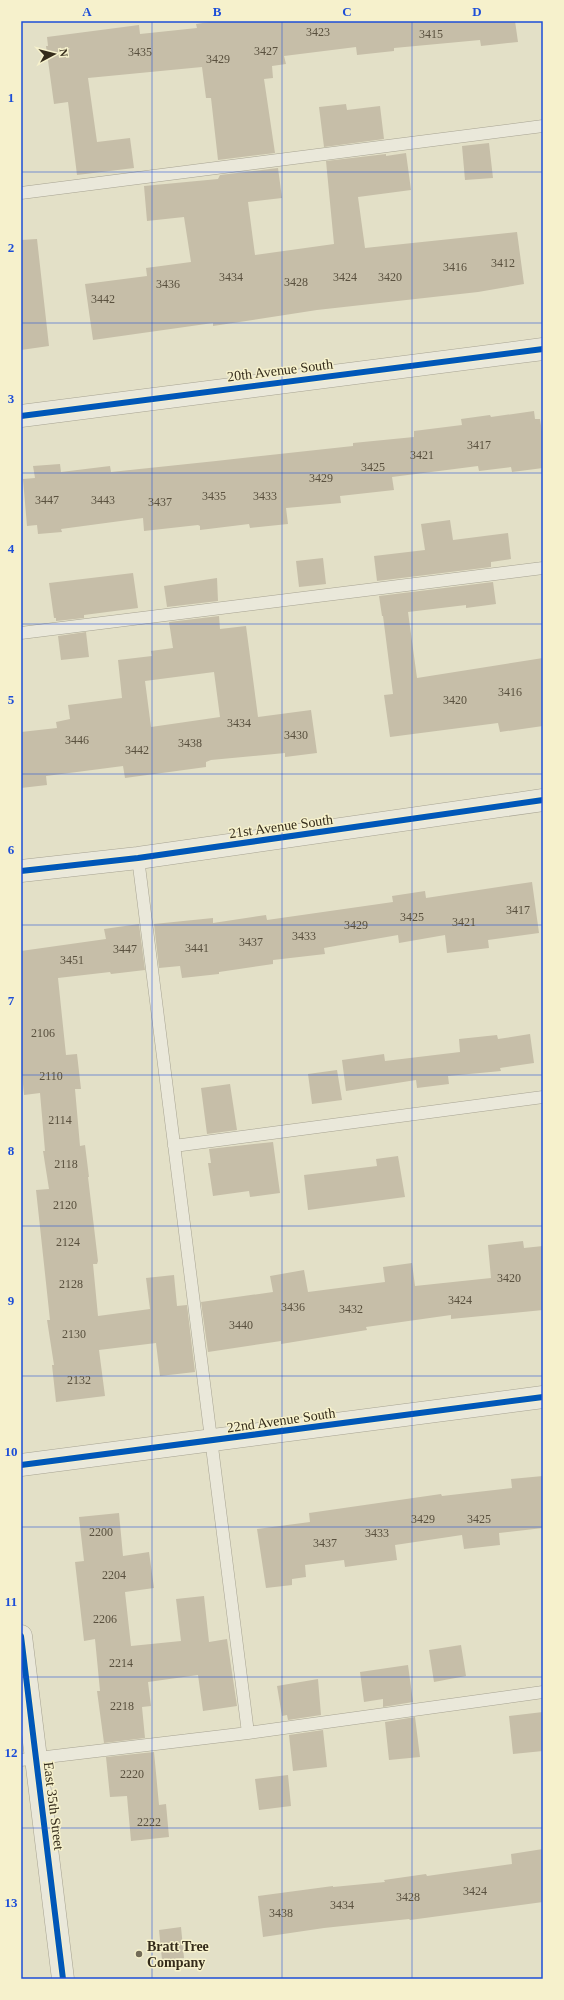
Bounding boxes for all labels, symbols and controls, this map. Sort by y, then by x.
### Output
text: A [82,4,92,19]
text: B [213,4,222,19]
text: C [342,4,352,19]
text: D [472,4,482,19]
house number: 3423 [306,25,330,39]
house number: 3415 [419,27,443,41]
north arrow [34,34,74,74]
house number: 3427 [254,44,278,58]
house number: 3435 [128,45,152,59]
text: N [57,48,70,58]
house number: 3429 [206,52,230,66]
text: 1 [8,90,14,105]
text: 2 [8,240,14,255]
house number: 3412 [491,256,515,270]
house number: 3416 [443,260,467,274]
house number: 3434 [219,270,243,284]
house number: 3424 [333,270,357,284]
house number: 3420 [378,270,402,284]
house number: 3428 [284,275,308,289]
house number: 3436 [156,277,180,291]
house number: 3442 [91,292,115,306]
street label: 20th Avenue South [226,357,334,384]
text: 3 [8,391,15,406]
house number: 3417 [467,438,491,452]
house number: 3421 [410,448,434,462]
house number: 3425 [361,460,385,474]
house number: 3429 [309,471,333,485]
house number: 3435 [202,489,226,503]
house number: 3433 [253,489,277,503]
house number: 3447 [35,493,59,507]
house number: 3443 [91,493,115,507]
house number: 3437 [148,495,172,509]
text: 4 [8,541,15,556]
house number: 3416 [498,685,522,699]
text: 5 [8,692,15,707]
house number: 3420 [443,693,467,707]
house number: 3434 [227,716,251,730]
house number: 3430 [284,728,308,742]
house number: 3446 [65,733,89,747]
house number: 3438 [178,736,202,750]
house number: 3442 [125,743,149,757]
street label: 21st Avenue South [228,812,334,841]
text: 6 [8,842,15,857]
house number: 3417 [506,903,530,917]
house number: 3425 [400,910,424,924]
house number: 3421 [452,915,476,929]
house number: 3429 [344,918,368,932]
house number: 3433 [292,929,316,943]
house number: 3437 [239,935,263,949]
house number: 3441 [185,941,209,955]
house number: 3447 [113,942,137,956]
house number: 3451 [60,953,84,967]
text: 7 [8,993,15,1008]
house number: 2106 [31,1026,55,1040]
house number: 2110 [39,1069,63,1083]
house number: 2114 [48,1113,72,1127]
text: 8 [8,1143,15,1158]
house number: 2118 [54,1157,78,1171]
house number: 2120 [53,1198,77,1212]
house number: 2124 [56,1235,80,1249]
house number: 3420 [497,1271,521,1285]
house number: 2128 [59,1277,83,1291]
text: 9 [8,1293,15,1308]
house number: 3424 [448,1293,472,1307]
house number: 3436 [281,1300,305,1314]
house number: 3432 [339,1302,363,1316]
house number: 3440 [229,1318,253,1332]
house number: 2130 [62,1327,86,1341]
house number: 2132 [67,1373,91,1387]
street label: 22nd Avenue South [226,1405,336,1436]
text: 10 [5,1444,18,1459]
house number: 3429 [411,1512,435,1526]
house number: 3425 [467,1512,491,1526]
house number: 2200 [89,1525,113,1539]
house number: 3433 [365,1526,389,1540]
house number: 3437 [313,1536,337,1550]
house number: 2204 [102,1568,126,1582]
text: 11 [5,1594,17,1609]
house number: 2206 [93,1612,117,1626]
house number: 2214 [109,1656,133,1670]
house number: 2218 [110,1699,134,1713]
text: 12 [5,1745,18,1760]
street label: East 35th Street [41,1761,66,1851]
house number: 2220 [120,1767,144,1781]
house number: 2222 [137,1815,161,1829]
house number: 3424 [463,1884,487,1898]
house number: 3428 [396,1890,420,1904]
text: 13 [5,1895,18,1910]
house number: 3434 [330,1898,354,1912]
house number: 3438 [269,1906,293,1920]
place label: Bratt Tree Company [147,1939,209,1970]
marker: Bratt Tree Company [134,1949,144,1959]

